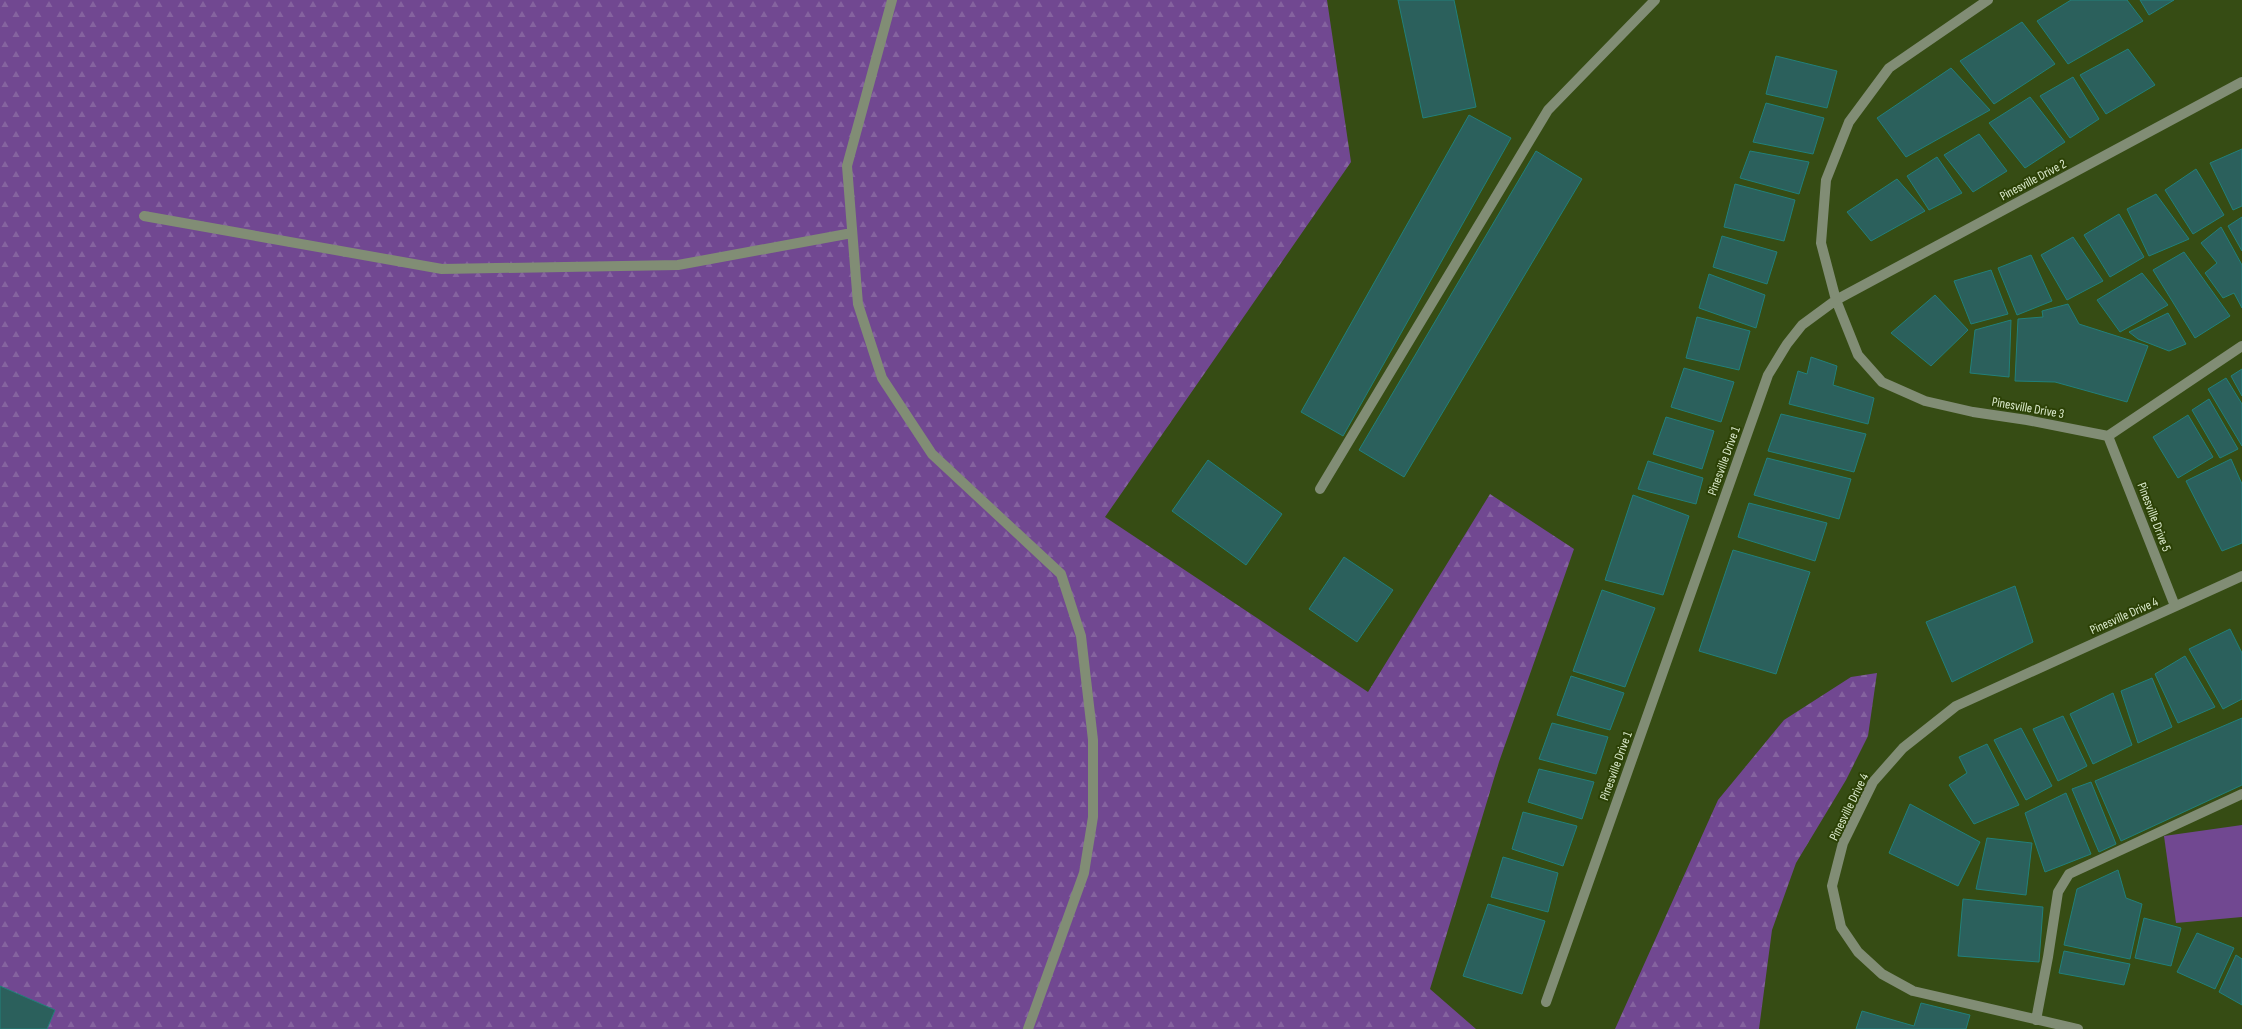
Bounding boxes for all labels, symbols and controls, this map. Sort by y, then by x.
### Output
street label: Pinesville Drive 2 [1997,156,2069,204]
street label: Pinesville Drive 3 [1991,394,2065,422]
street label: Pinesville Drive 1 [1704,424,1744,498]
street label: Pinesville Drive 5 [2133,480,2175,554]
street label: Pinesville Drive 4 [2087,594,2161,638]
street label: Pinesville Drive 1 [1596,729,1636,803]
street label: Pinesville Drive 4 [1826,770,1872,843]

